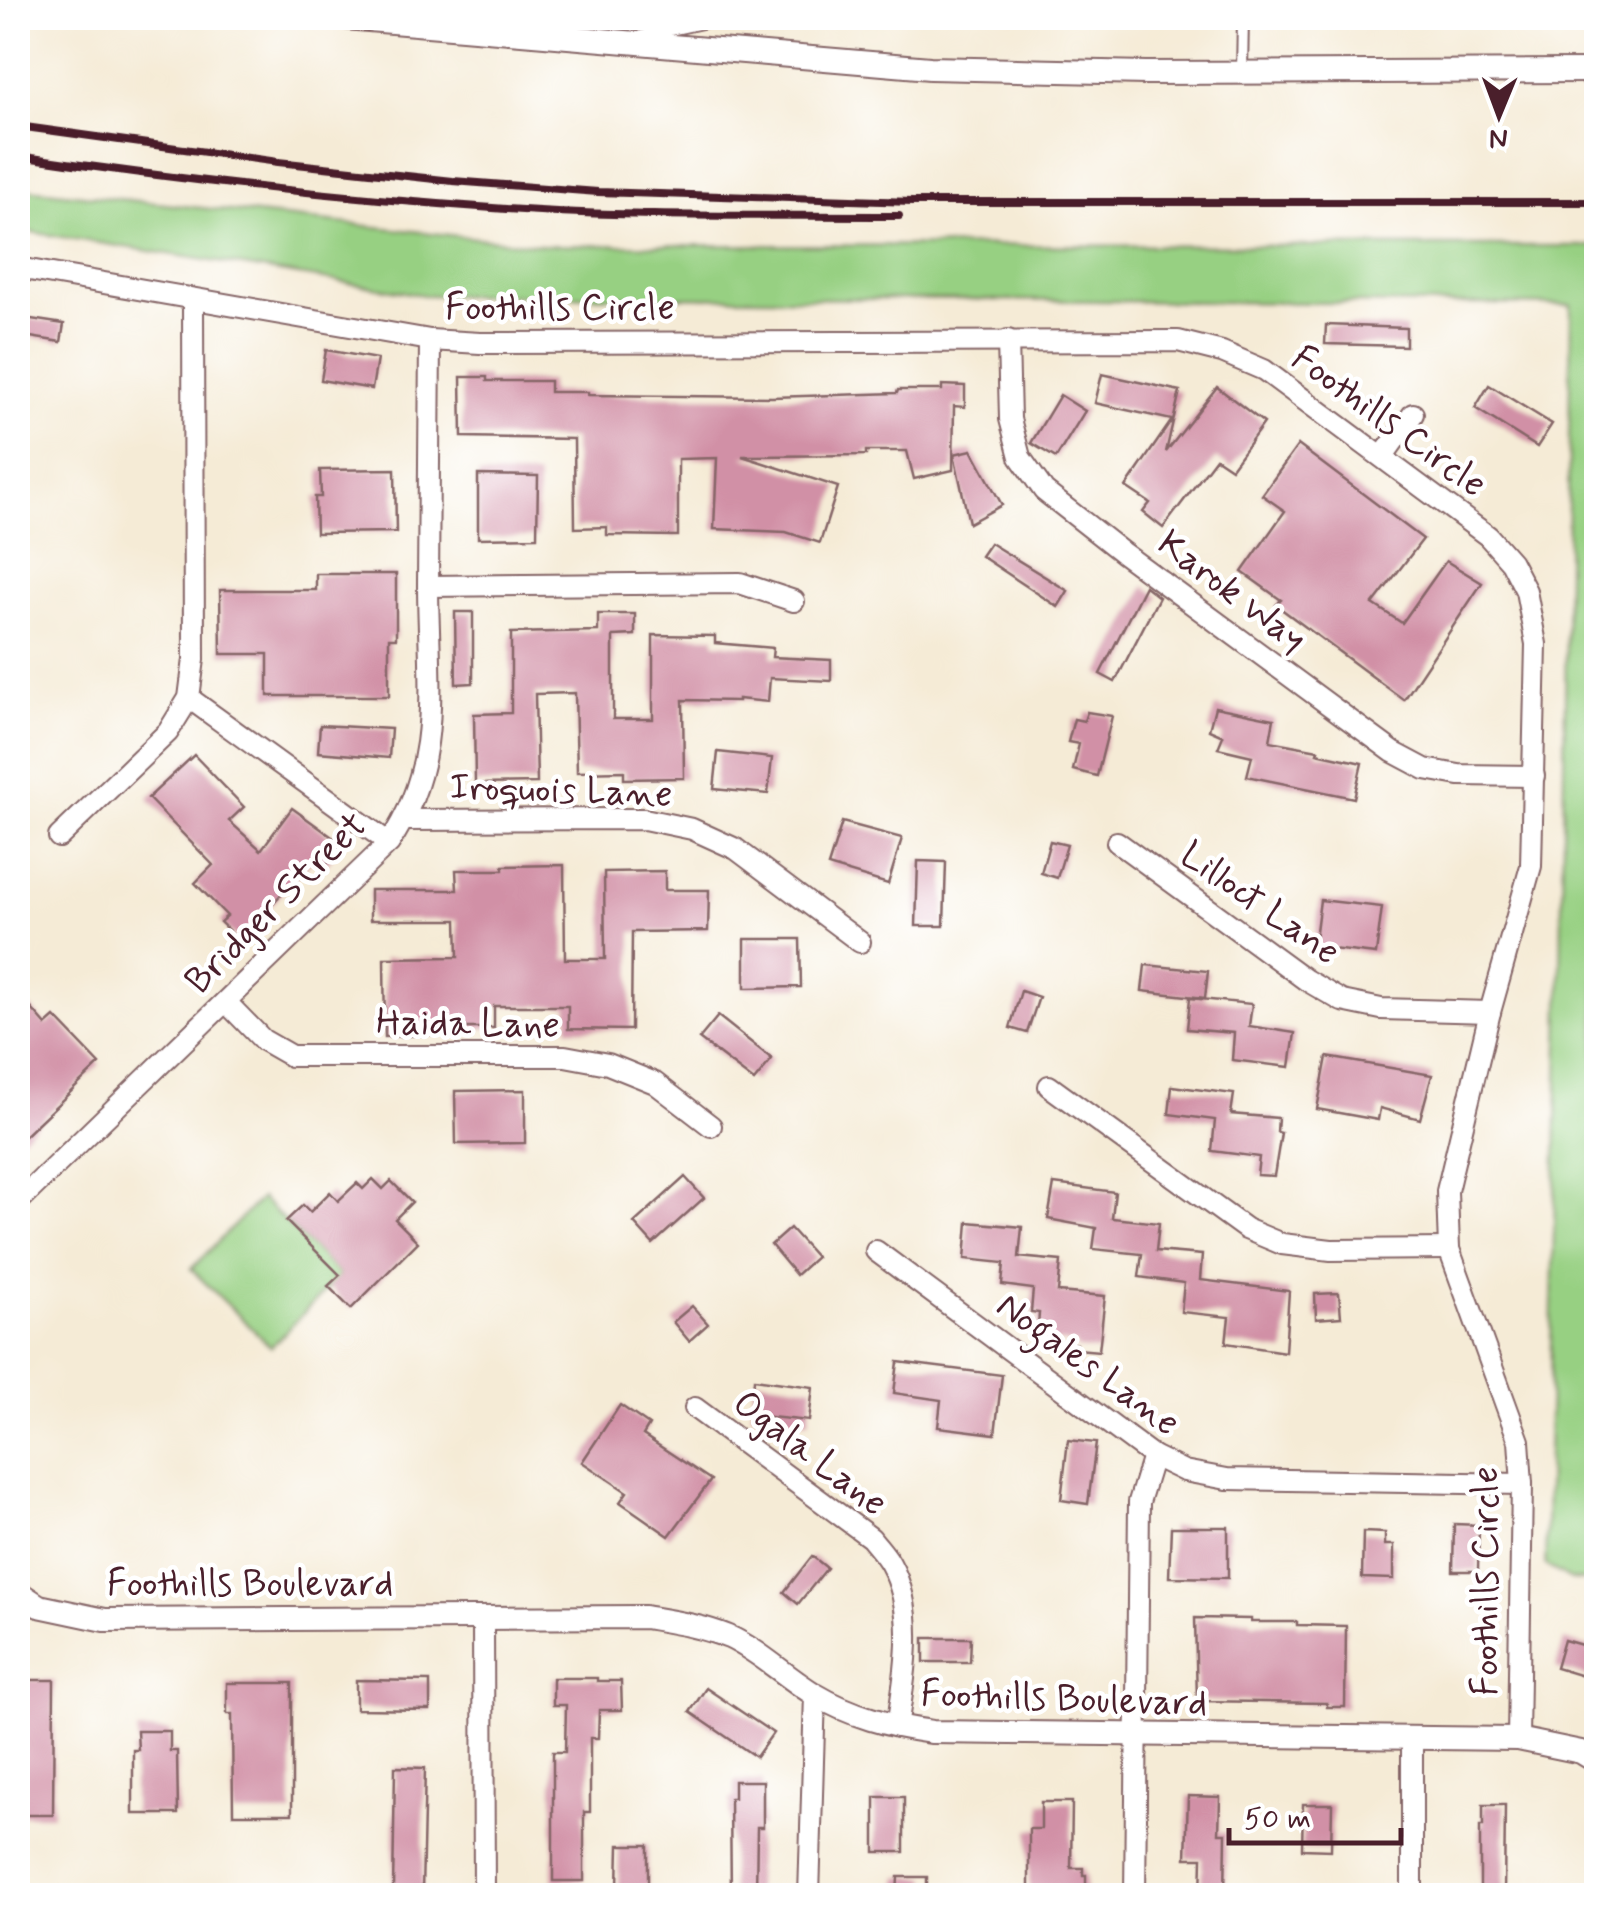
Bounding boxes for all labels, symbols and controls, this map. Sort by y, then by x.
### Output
north arrow [1449,65,1549,165]
text: N [1489,119,1508,156]
street label: Foothills Circle [445,284,675,333]
street label: Foothills Circle [1281,335,1496,509]
street label: Karok Way [1147,520,1316,664]
street label: Iroquois Lane [448,763,673,820]
street label: Bridger Street [175,802,378,1005]
street label: Lilloct Lane [1170,831,1349,977]
street label: Haida Lane [376,998,560,1051]
street label: Nogales Lane [984,1282,1189,1451]
street label: Ogala Lane [722,1380,897,1528]
street label: Foothills Circle [1462,1466,1511,1696]
street label: Foothills Boulevard [107,1560,393,1609]
street label: Foothills Boulevard [920,1670,1208,1729]
scale bar [1229,1783,1402,1845]
text: 50 m [1244,1800,1311,1839]

